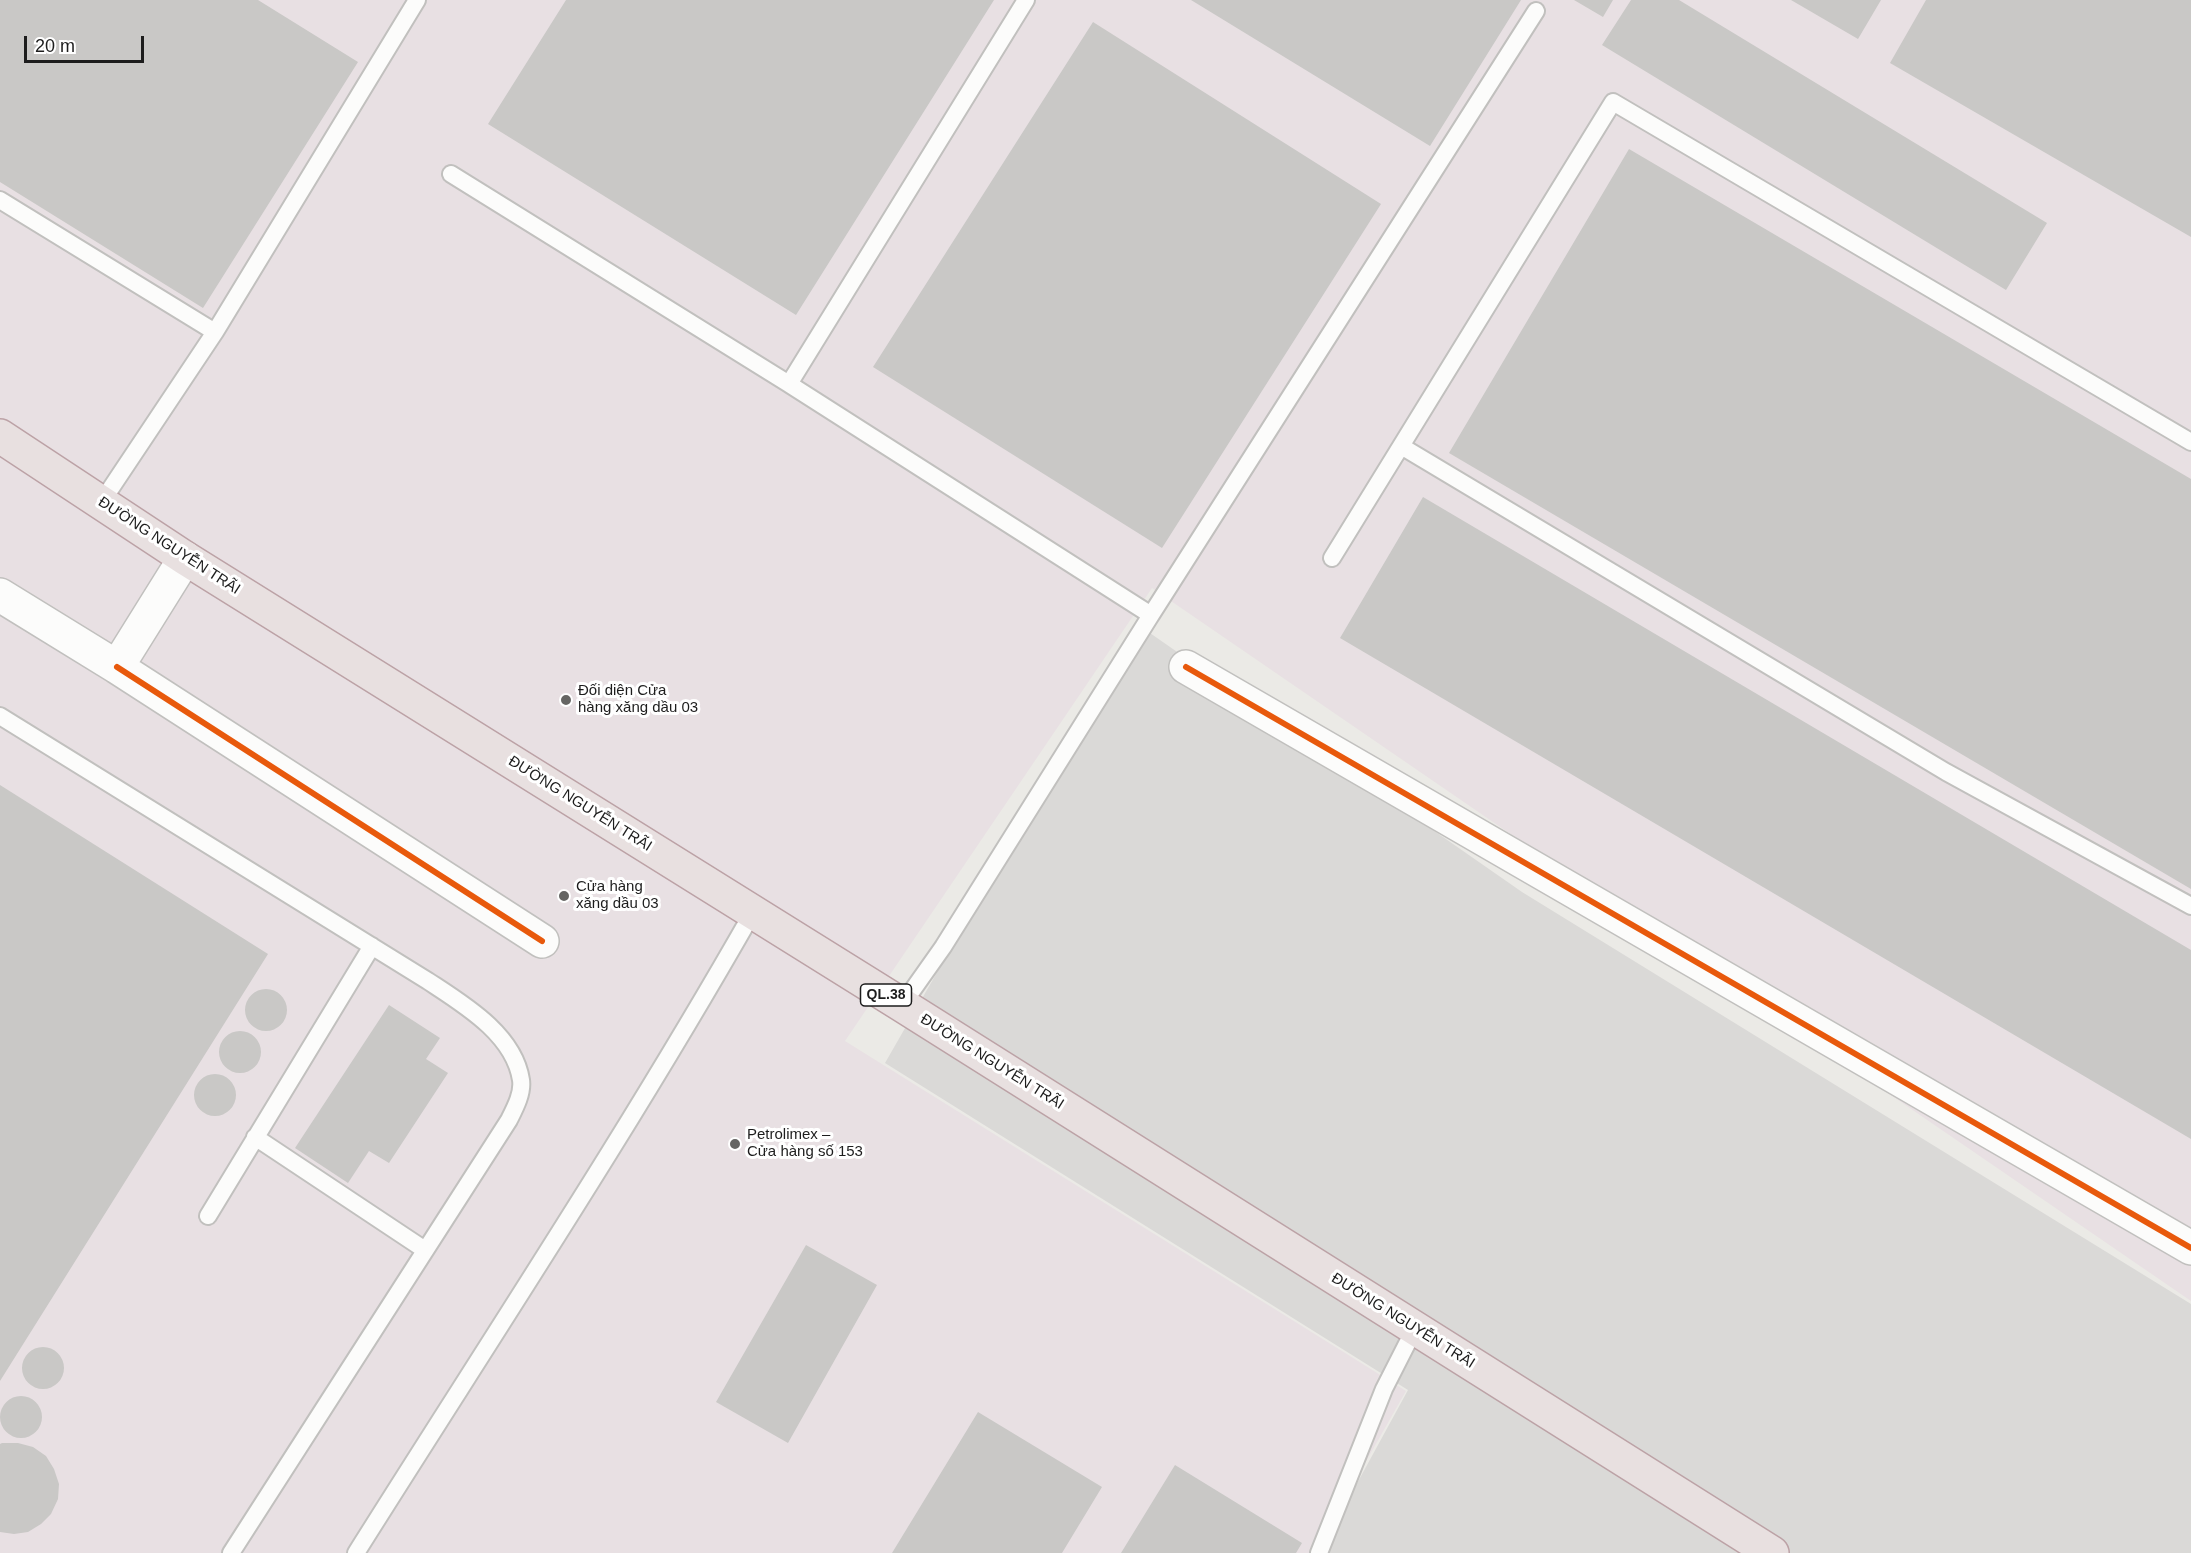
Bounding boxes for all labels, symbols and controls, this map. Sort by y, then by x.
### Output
scale bar [27,24,147,62]
text: 20 m [35,36,75,56]
street label: ĐƯỜNG NGUYỄN TRÃI [95,493,243,599]
place label: Đối diện Cửa hàng xăng dầu 03 [578,682,698,717]
marker: Đối diện Cửa hàng xăng dầu 03 [559,693,573,707]
street label: ĐƯỜNG NGUYỄN TRÃI [505,752,655,856]
place label: Cửa hàng xăng dầu 03 [576,878,659,913]
marker: Cửa hàng xăng dầu 03 [557,889,571,903]
road number: QL.38 [860,984,912,1006]
street label: ĐƯỜNG NGUYỄN TRÃI [917,1010,1067,1114]
place label: Petrolimex – Cửa hàng số 153 [747,1126,863,1161]
marker: Petrolimex – Cửa hàng số 153 [728,1137,742,1151]
street label: ĐƯỜNG NGUYỄN TRÃI [1328,1269,1478,1373]

